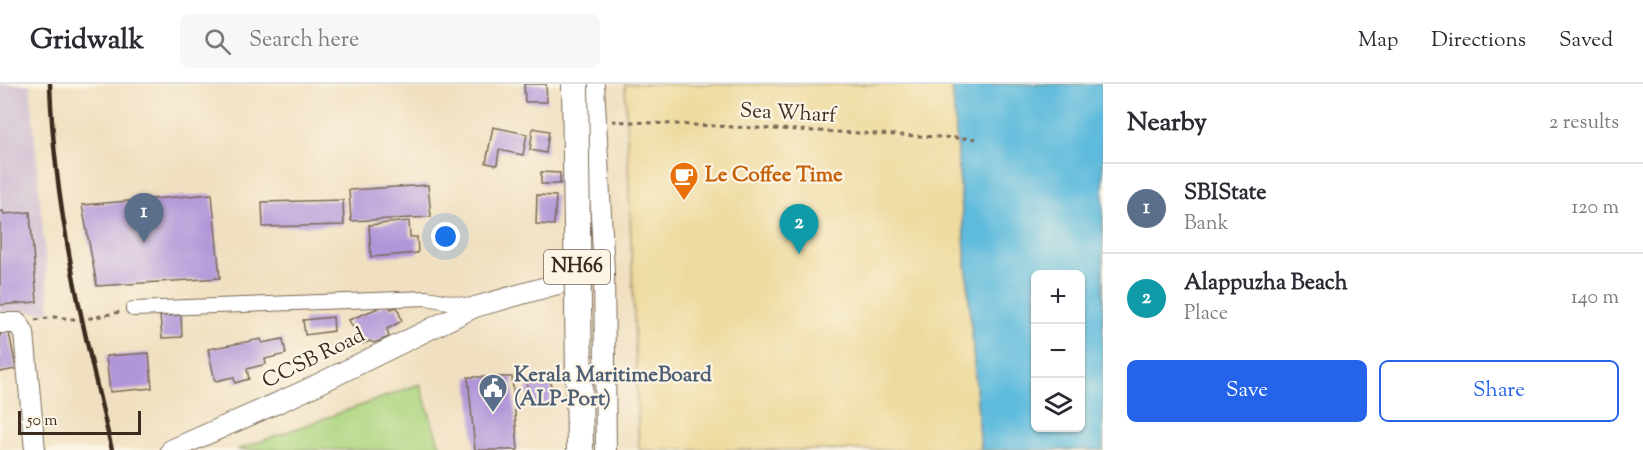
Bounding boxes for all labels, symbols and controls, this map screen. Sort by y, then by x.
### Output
search box [180,14,600,68]
text: Gridwalk [30,21,144,61]
icon: search [201,25,234,58]
text: Search here [249,25,359,57]
text: Map [1358,26,1398,56]
text: Directions [1431,26,1526,56]
text: Saved [1559,26,1613,56]
street label: Sea Wharf [739,96,839,132]
text: Nearby [1127,105,1207,142]
text: 2 results [1549,109,1619,138]
cafe icon: Le Coffee Time [668,160,700,202]
place label: Le Coffee Time [705,161,843,191]
text: SBIState [1184,178,1267,210]
pin: 1 [124,194,164,243]
text: 1 [1143,194,1150,223]
text: 120 m [1571,194,1619,223]
pin: 2 [780,204,818,254]
text: Bank [1184,210,1229,239]
your location [431,222,460,251]
road number: NH66 [544,250,610,284]
text: Alappuzha Beach [1184,268,1348,300]
map controls [1031,270,1085,432]
button: + [1031,270,1085,324]
text: 2 [1142,284,1151,313]
text: 140 m [1571,284,1619,313]
text: Place [1184,300,1228,329]
street label: CCSB Road [257,321,371,397]
button: − [1031,324,1085,378]
button: Save [1127,360,1367,422]
button: Share [1379,360,1619,422]
place label: Kerala MaritimeBoard (ALP-Port) [514,361,712,415]
public building icon: Kerala MaritimeBoard (ALP-Port) [477,372,509,414]
button: layers [1031,378,1085,432]
scale bar [18,408,141,436]
text: 50 m [27,410,58,433]

